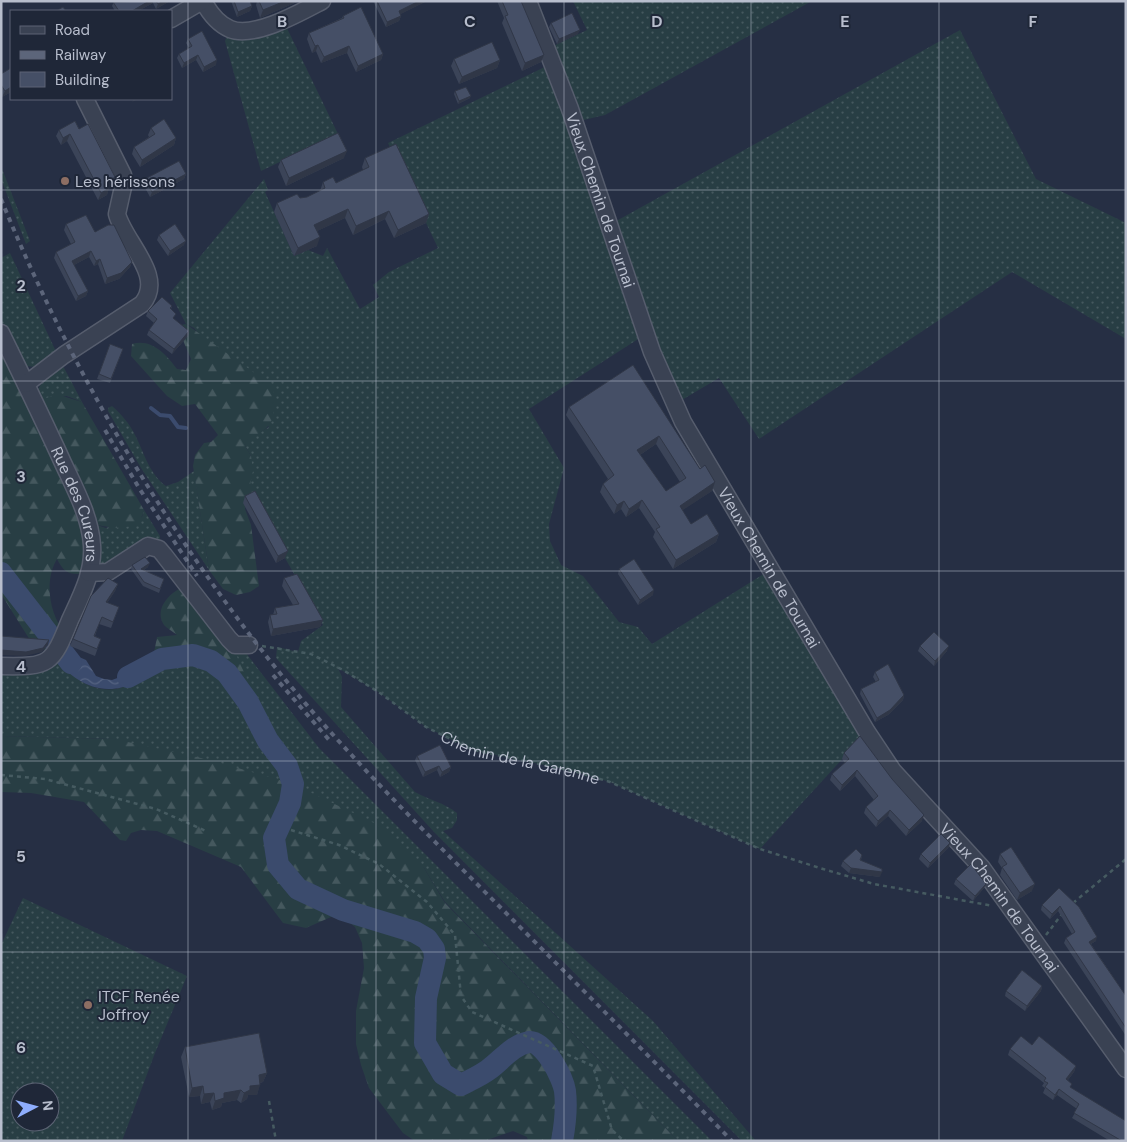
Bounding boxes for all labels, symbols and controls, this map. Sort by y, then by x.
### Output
legend [10,10,172,100]
text: B [277,11,287,32]
text: C [464,11,476,32]
text: D [651,11,663,32]
text: E [840,11,850,32]
text: F [1029,11,1038,32]
text: Road [55,20,90,40]
text: Railway [55,45,107,65]
text: Building [55,70,110,90]
street label: Vieux Chemin de Tournai [561,110,640,291]
place label: Les hérissons [75,171,175,192]
marker: Les hérissons [59,175,71,187]
text: 2 [16,275,26,296]
street label: Rue des Cureurs [46,443,102,563]
text: 3 [16,466,26,487]
street label: Vieux Chemin de Tournai [713,483,825,652]
text: 4 [16,656,26,677]
street label: Chemin de la Garenne [437,726,602,789]
street label: Vieux Chemin de Tournai [935,819,1063,977]
text: 5 [16,846,26,867]
place label: ITCF Renée Joffroy [98,986,180,1025]
marker: ITCF Renée Joffroy [82,999,94,1011]
text: 6 [16,1037,26,1058]
north arrow [10,1082,60,1132]
text: N [38,1100,57,1112]

